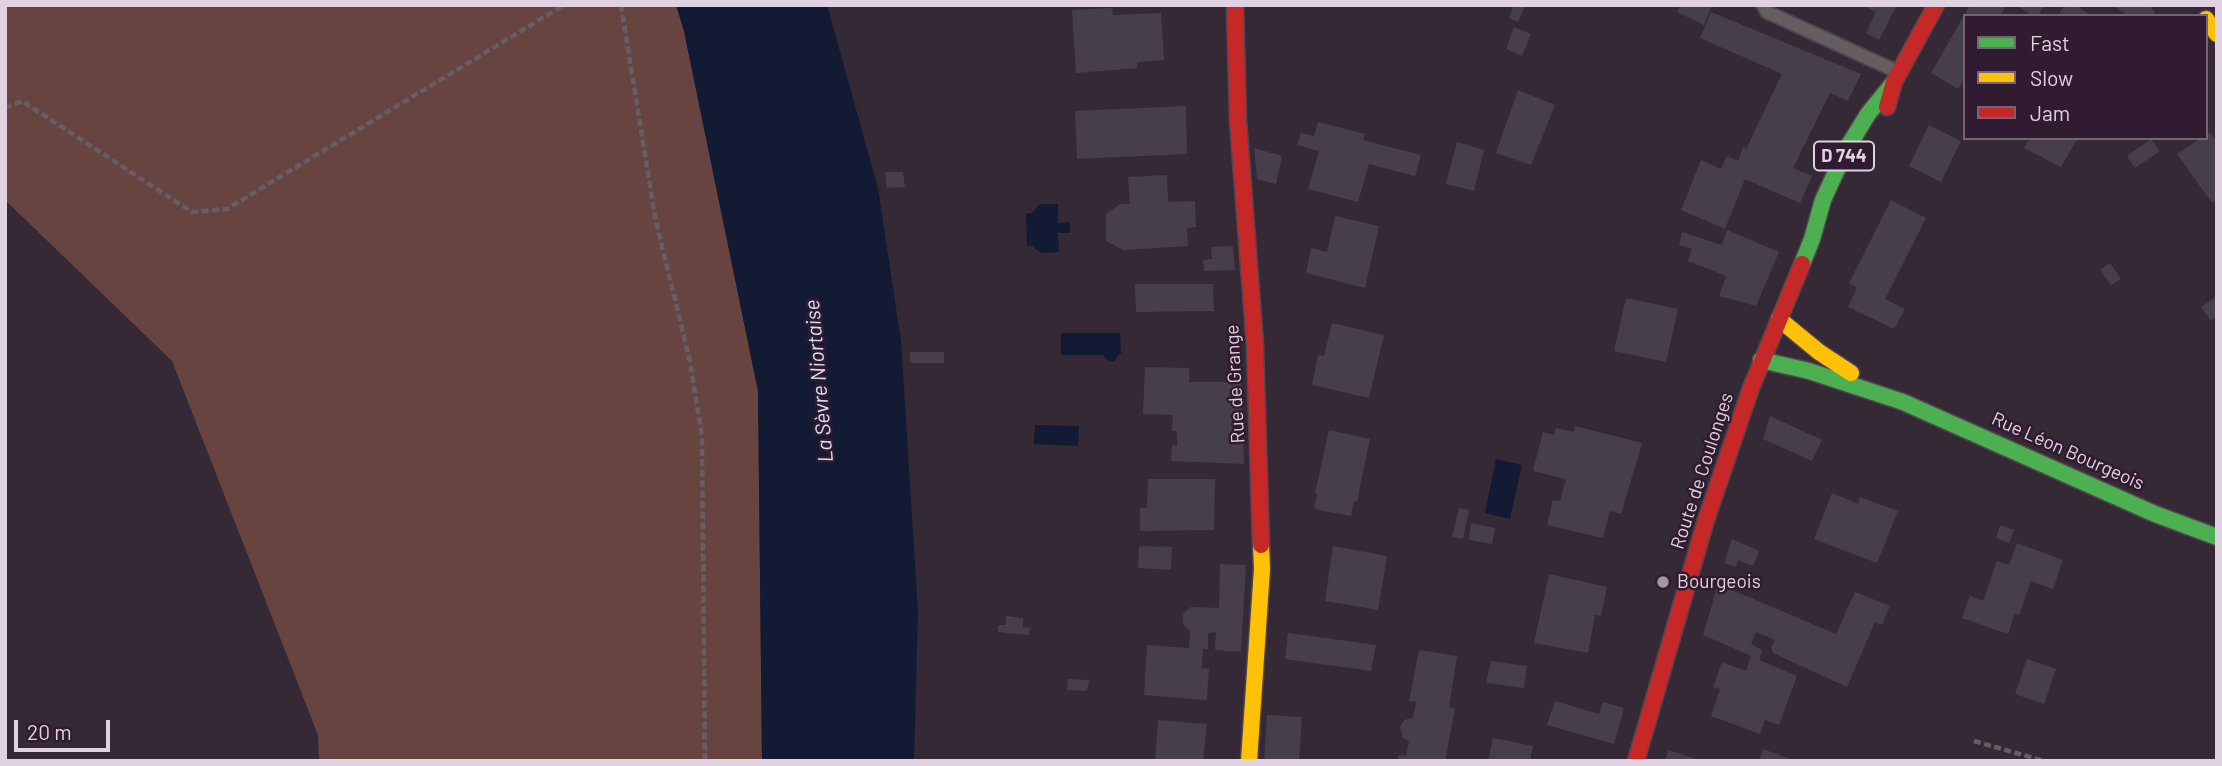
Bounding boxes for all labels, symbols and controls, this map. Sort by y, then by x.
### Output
legend [1963,14,2208,140]
text: Fast [2030,30,2070,55]
text: Slow [2030,65,2073,90]
text: Jam [2030,100,2070,125]
road number: D 744 [1814,141,1874,170]
water label: La Sèvre Niortaise [799,299,839,463]
street label: Rue de Grange [1221,324,1249,444]
street label: Route de Coulonges [1666,390,1738,552]
street label: Rue Léon Bourgeois [1988,407,2148,495]
place label: Bourgeois [1677,571,1761,593]
marker: Bourgeois [1655,574,1671,590]
scale bar [18,706,114,750]
text: 20 m [27,719,72,744]

